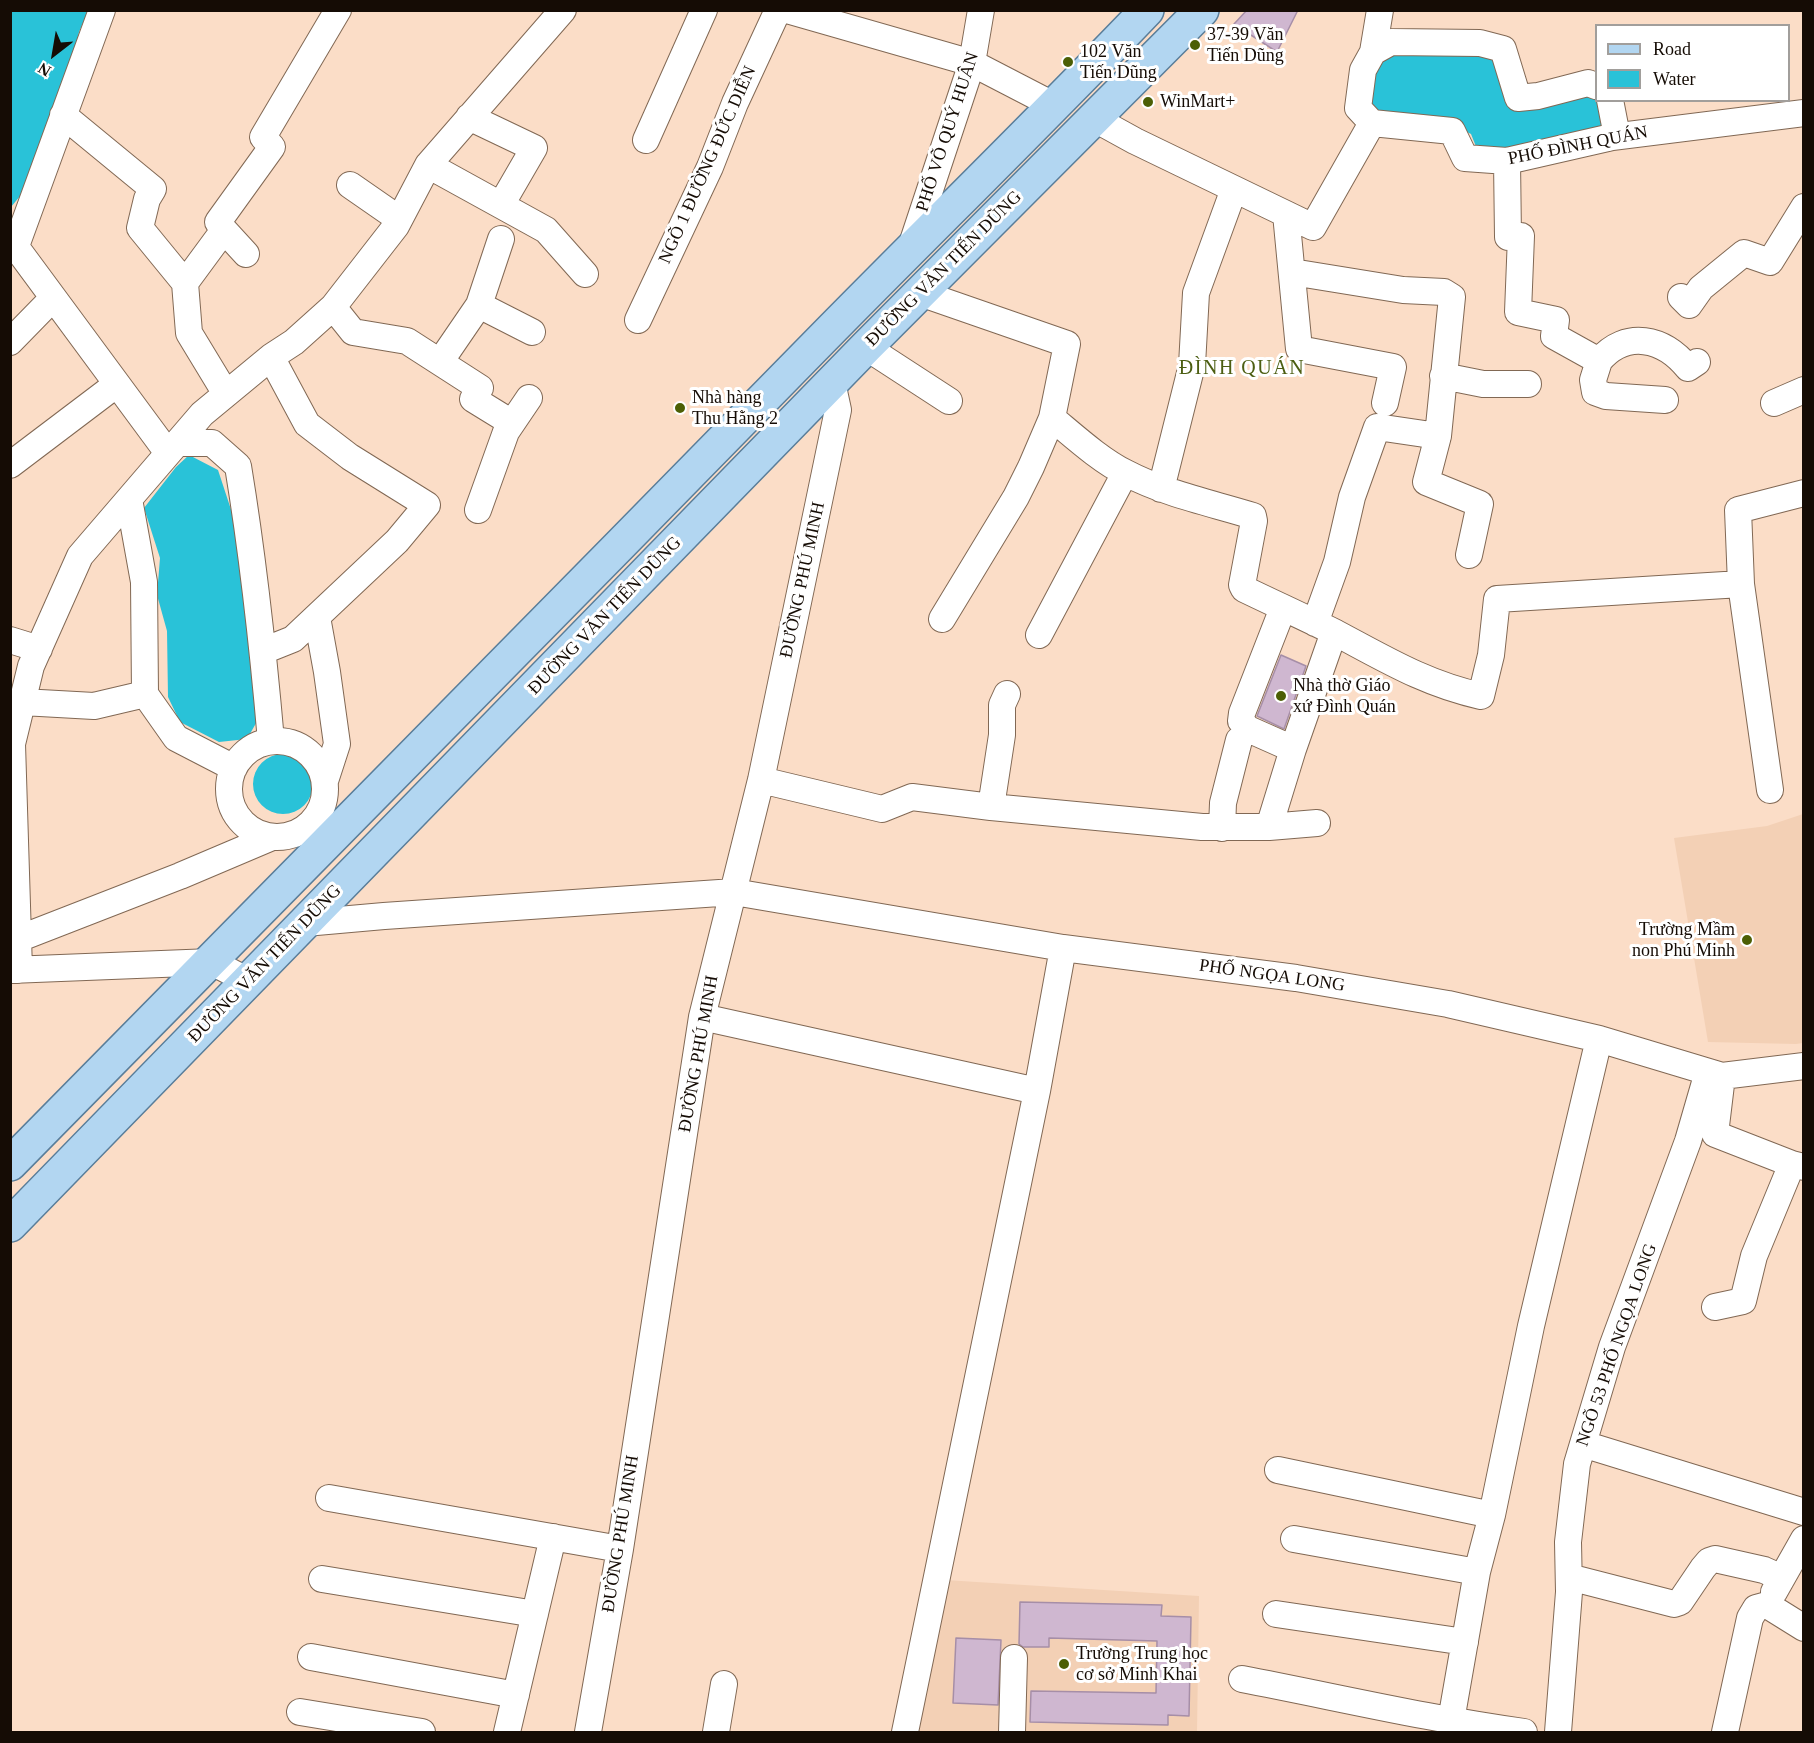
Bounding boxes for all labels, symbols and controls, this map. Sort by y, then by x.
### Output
north arrow [24,24,84,84]
place label: 37-39 Văn Tiến Dũng [1207,24,1284,66]
legend [1595,24,1790,102]
marker: 37-39 Văn Tiến Dũng [1188,38,1202,52]
text: Road [1653,39,1691,59]
place label: 102 Văn Tiến Dũng [1080,41,1157,84]
street label: PHỐ VÕ QUÝ HUÂN [912,49,984,215]
marker: 102 Văn Tiến Dũng [1061,55,1075,69]
text: N [35,60,54,80]
street label: NGÕ 1 ĐƯỜNG ĐỨC DIỄN [655,63,761,267]
text: Water [1653,69,1696,89]
place label: WinMart+ [1160,91,1235,113]
marker: WinMart+ [1141,95,1155,109]
street label: PHỐ ĐÌNH QUÁN [1506,122,1650,170]
street label: ĐƯỜNG VĂN TIẾN DŨNG [862,187,1026,351]
district label: ĐÌNH QUÁN [1179,357,1305,381]
place label: Nhà hàng Thu Hằng 2 [692,387,778,430]
marker: Nhà hàng Thu Hằng 2 [673,401,687,415]
street label: ĐƯỜNG PHÚ MINH [776,500,830,660]
street label: ĐƯỜNG VĂN TIẾN DŨNG [524,532,686,700]
place label: Nhà thờ Giáo xứ Đình Quán [1293,675,1396,718]
marker: Nhà thờ Giáo xứ Đình Quán [1274,689,1288,703]
street label: ĐƯỜNG VĂN TIẾN DŨNG [184,880,346,1048]
place label: Trường Mầm non Phú Minh [1632,919,1735,962]
marker: Trường Mầm non Phú Minh [1740,933,1754,947]
street label: PHỐ NGỌA LONG [1198,955,1346,997]
street label: ĐƯỜNG PHÚ MINH [675,974,723,1134]
street label: NGÕ 53 PHỐ NGỌA LONG [1572,1241,1662,1449]
street label: ĐƯỜNG PHÚ MINH [598,1454,644,1614]
place label: Trường Trung học cơ sở Minh Khai [1076,1643,1208,1686]
marker: Trường Trung học cơ sở Minh Khai [1057,1657,1071,1671]

